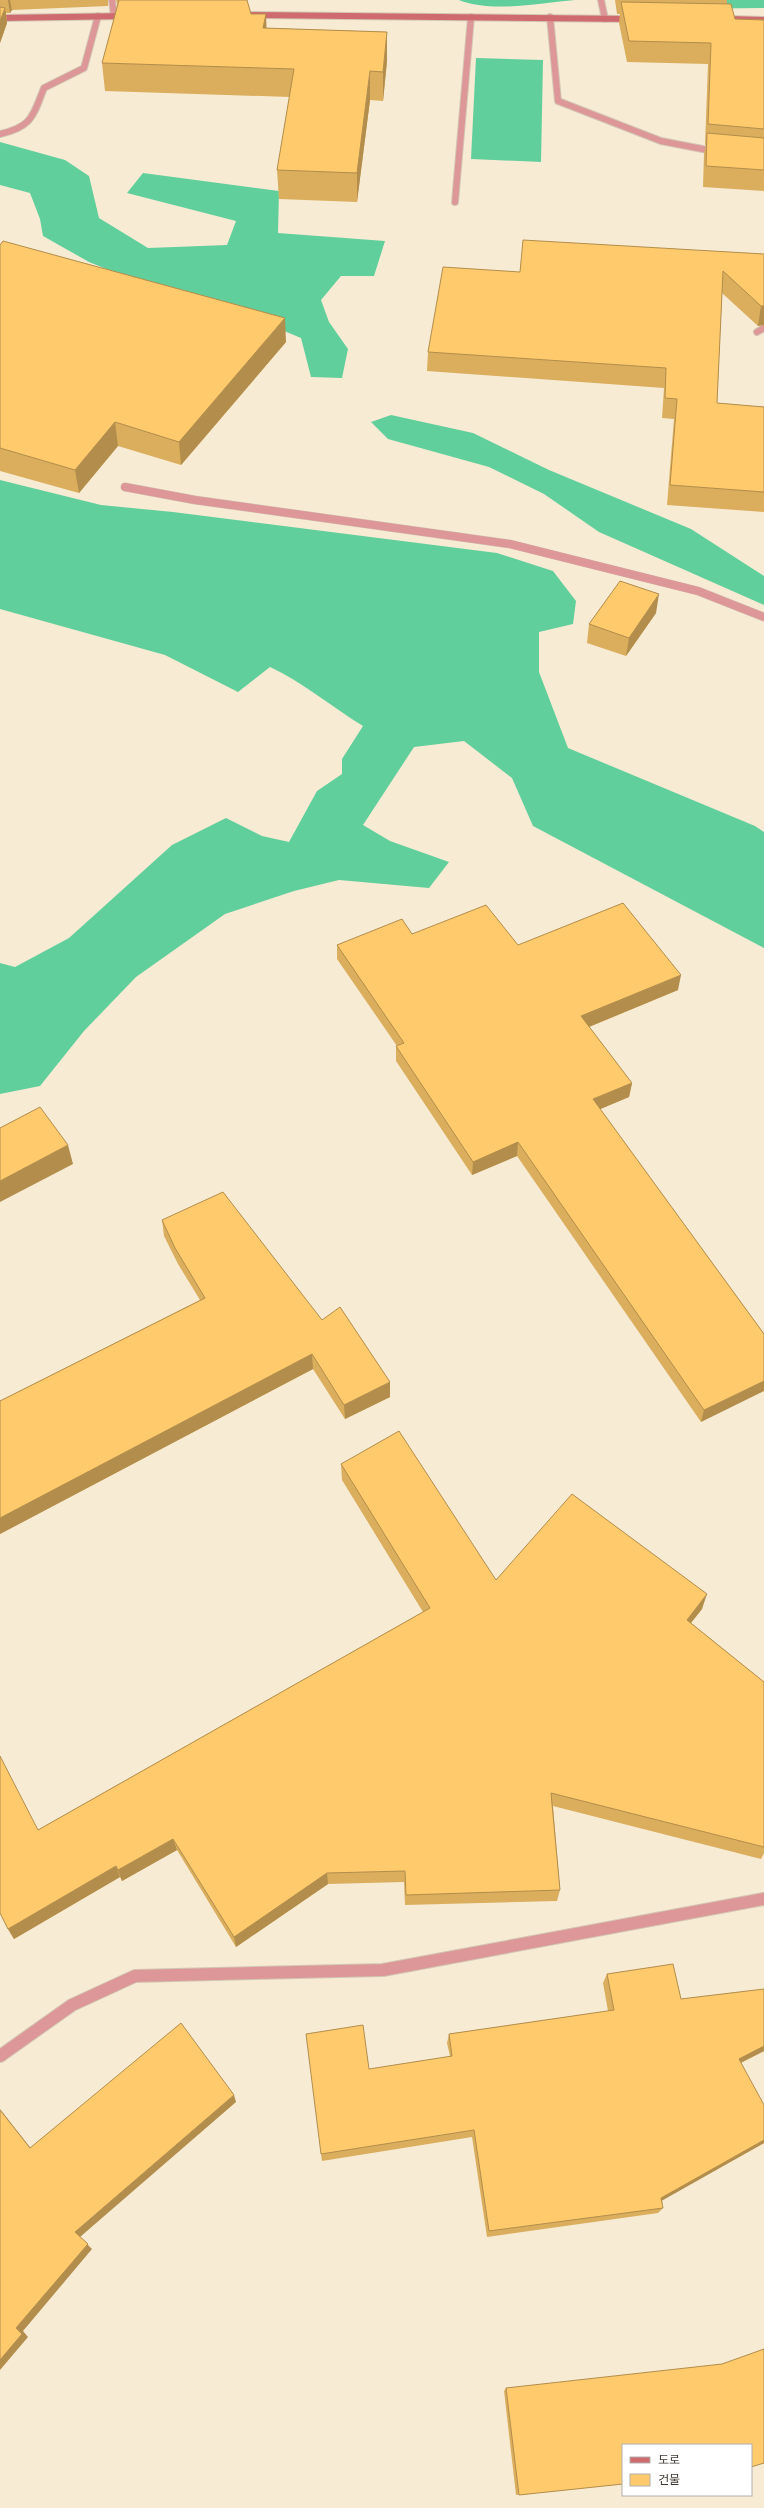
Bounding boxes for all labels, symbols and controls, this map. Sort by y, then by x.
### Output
legend [622,2444,752,2496]
text: 도로 [658,2450,680,2469]
text: 건물 [658,2470,680,2489]

